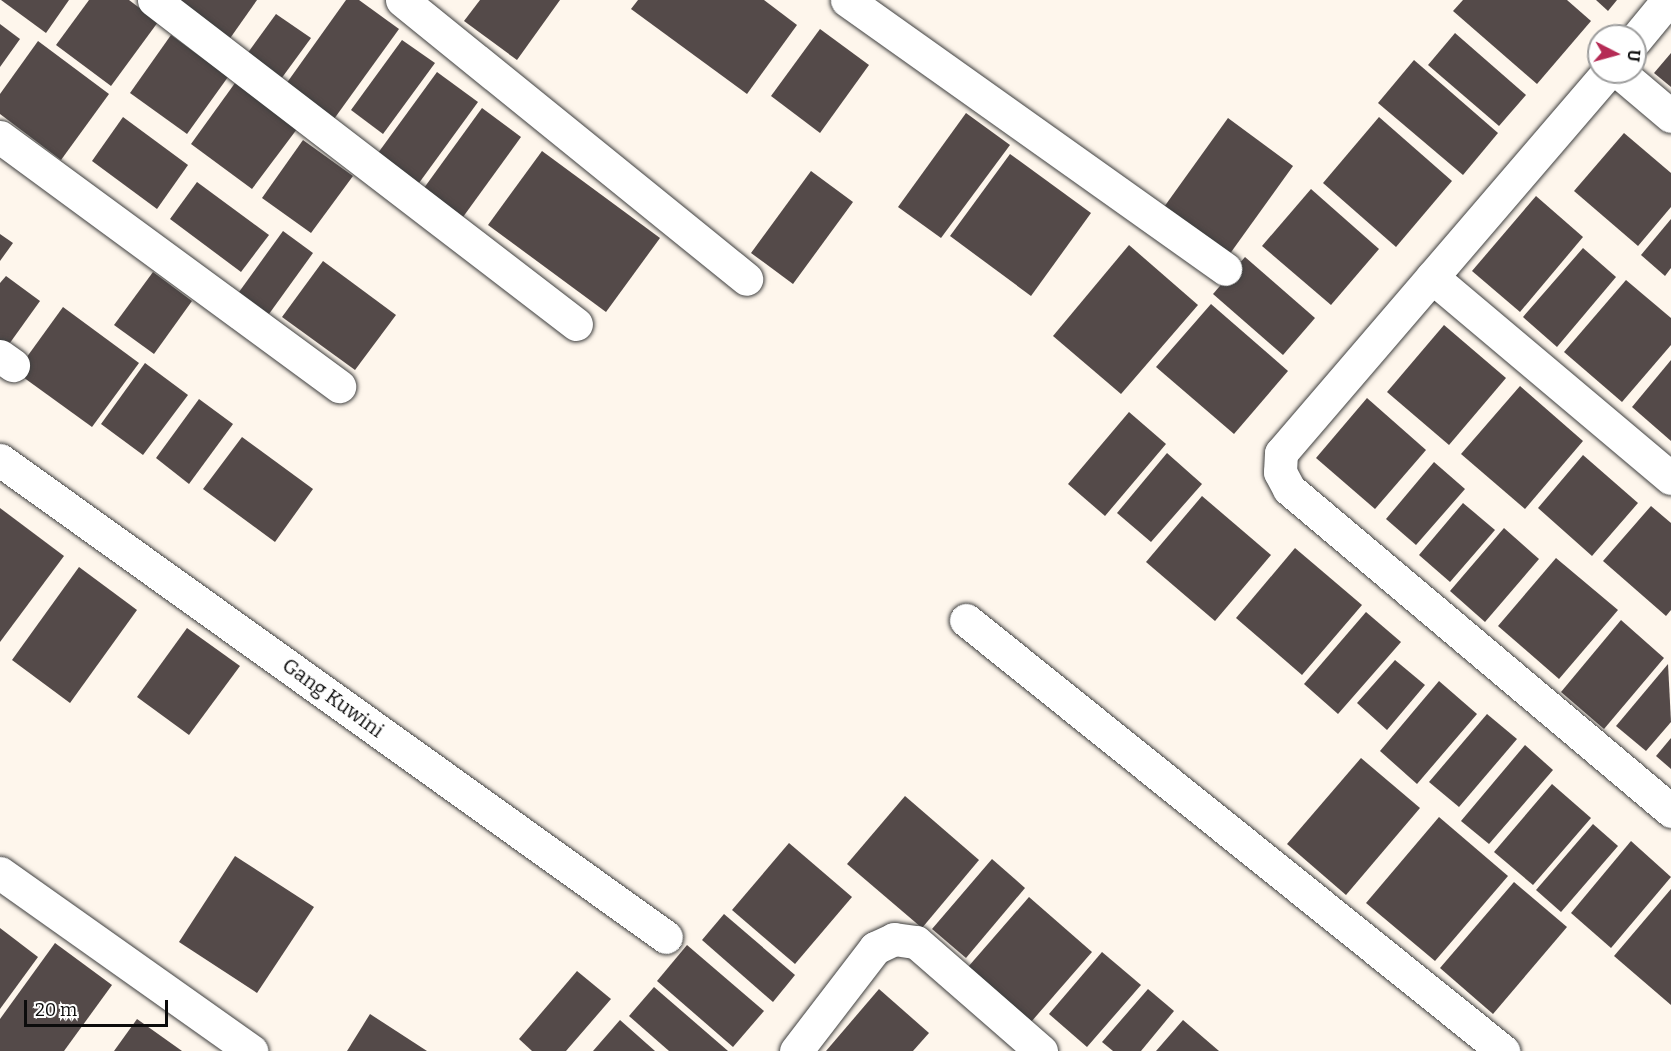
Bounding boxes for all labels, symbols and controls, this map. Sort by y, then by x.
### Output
north arrow [1587,24,1647,84]
text: U [1623,49,1643,63]
street label: Gang Kuwini [278,653,388,743]
scale bar [27,988,171,1026]
text: 20 m [35,999,77,1021]

